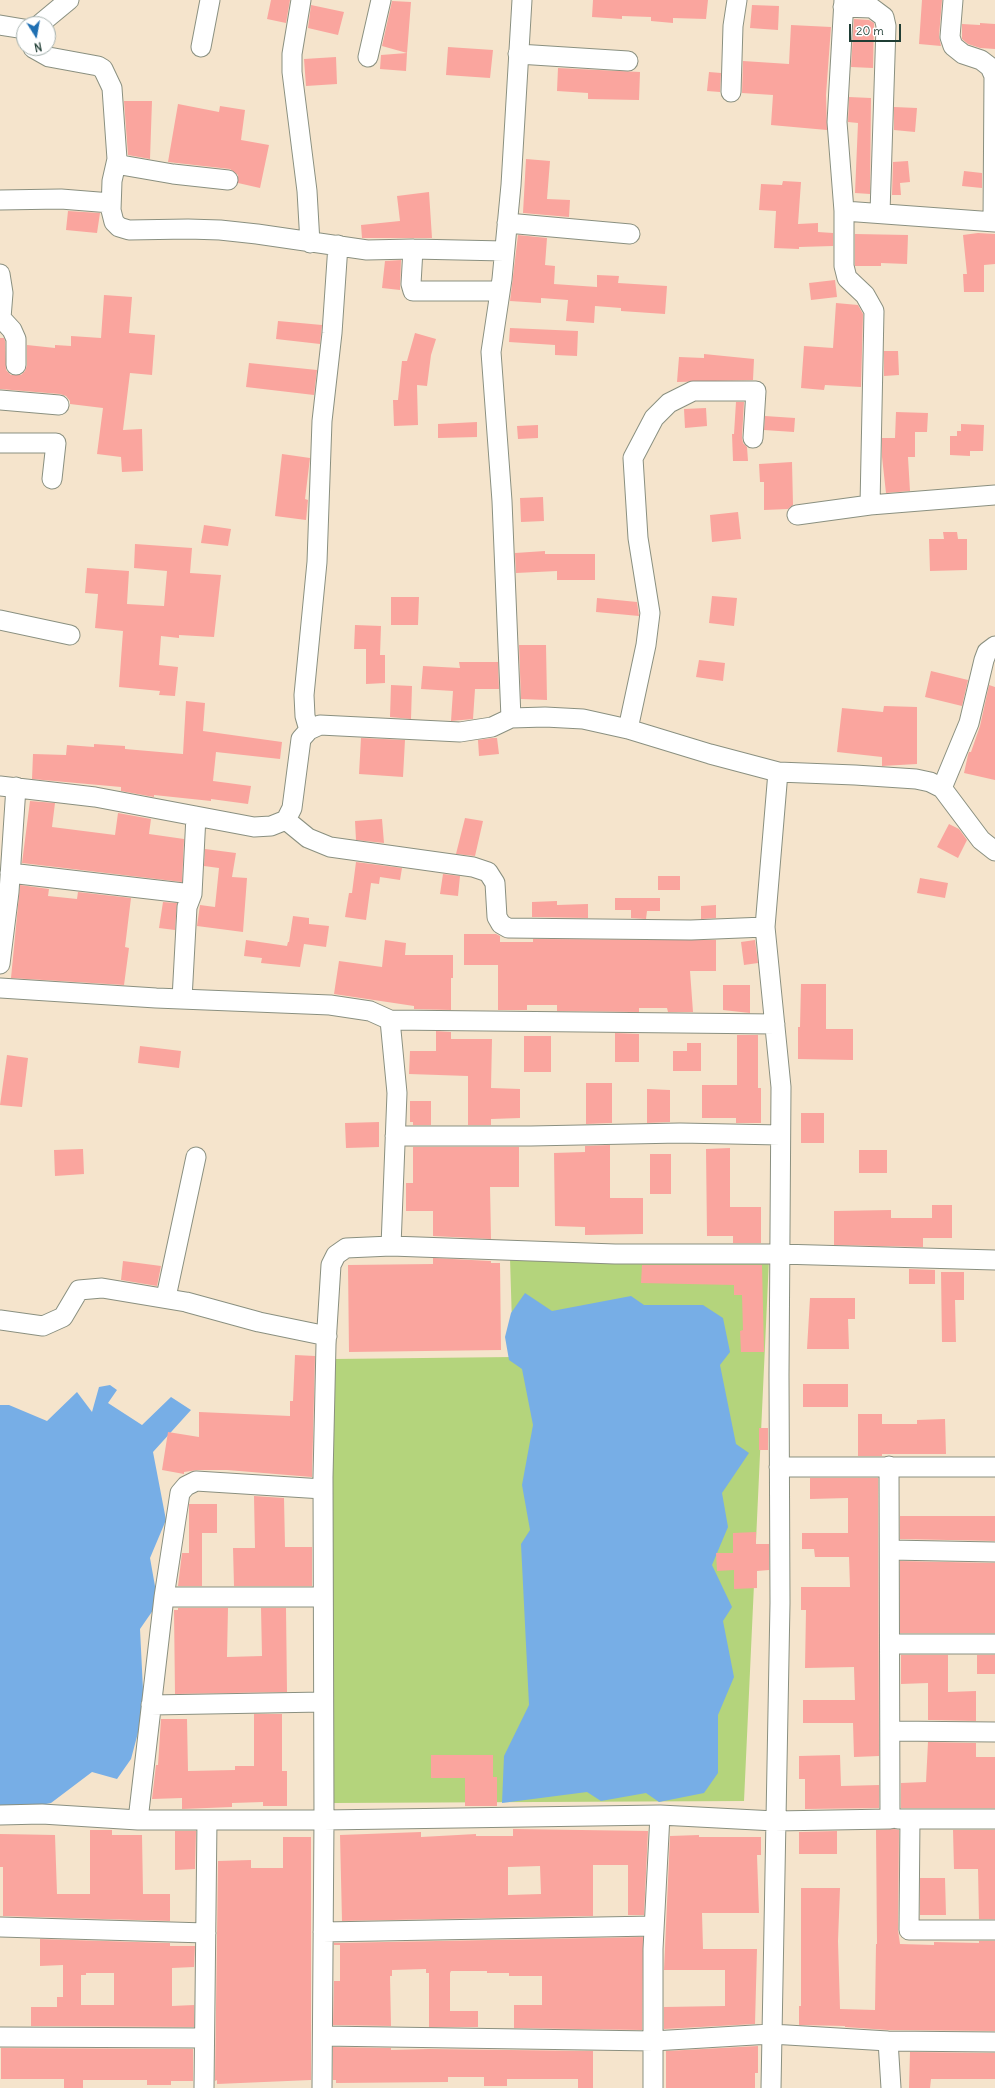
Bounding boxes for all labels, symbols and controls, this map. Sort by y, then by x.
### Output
north arrow [16,16,56,56]
scale bar [851,16,903,42]
text: 20 m [856,23,884,38]
text: N [33,39,43,54]

